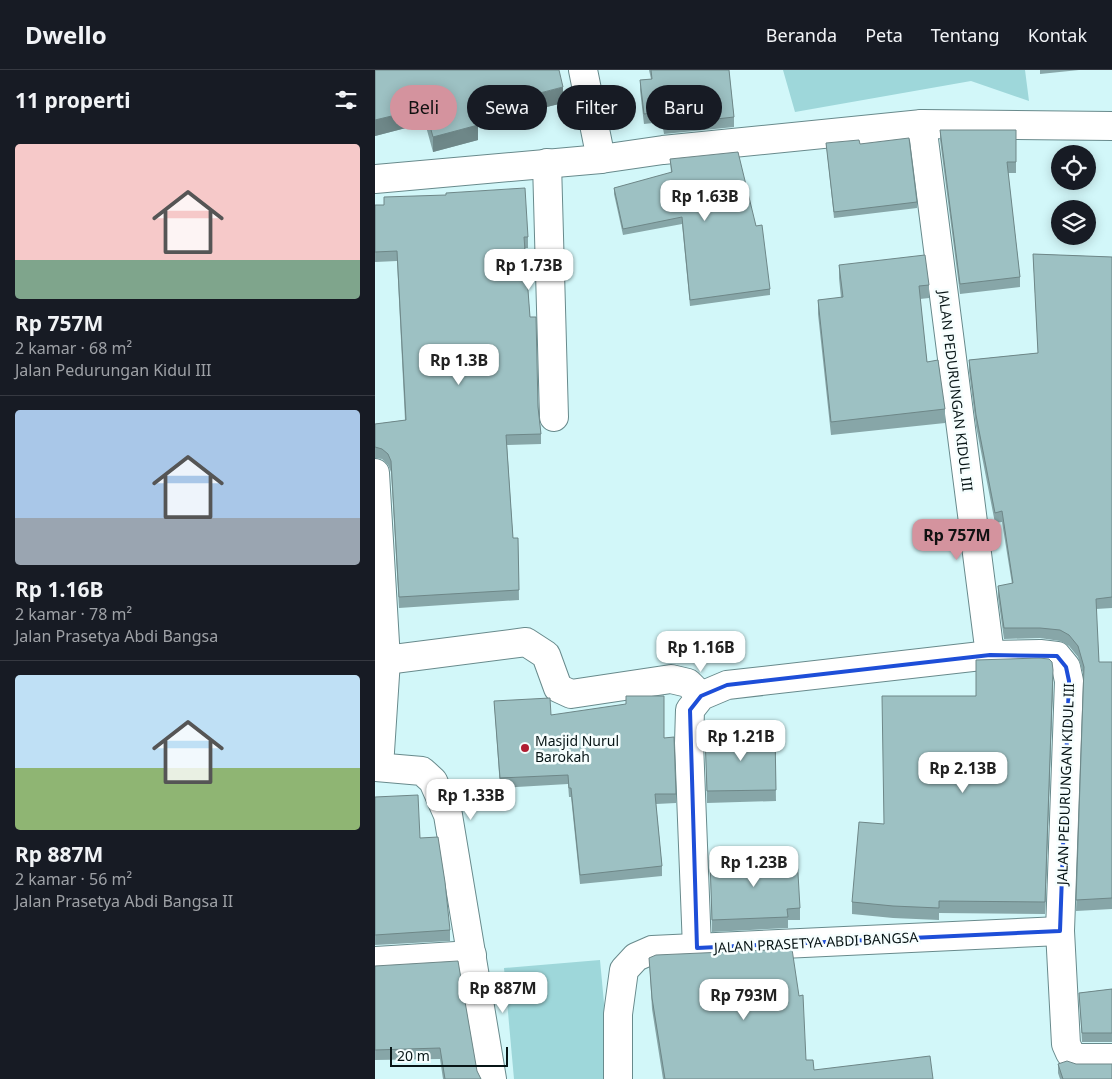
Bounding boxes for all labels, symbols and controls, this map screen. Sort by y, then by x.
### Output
text: Dwello [25,18,107,51]
text: Beranda [766,23,837,47]
text: Peta [865,23,903,47]
text: Tentang [931,23,1000,47]
text: Kontak [1028,23,1087,47]
chip: Beli [390,85,457,130]
chip: Sewa [467,85,547,130]
chip: Filter [557,85,636,130]
chip: Baru [646,85,722,130]
text: 11 properti [15,86,130,114]
icon: filters [332,86,360,114]
map controls [1051,145,1096,245]
button: locate [1051,145,1096,190]
icon: home [143,177,233,267]
pin: Rp 1.63B [653,180,757,222]
text: Rp 1.63B [671,185,739,207]
button: layers [1051,200,1096,245]
pin: Rp 1.73B [477,248,581,291]
text: Rp 1.73B [495,254,563,276]
street label: JALAN PEDURUNGAN KIDUL III [934,288,978,493]
text: Rp 757M [15,309,103,337]
text: 2 kamar · 68 m² [15,337,132,359]
pin: Rp 1.3B [413,344,505,386]
text: Rp 1.3B [430,349,488,371]
text: Jalan Pedurungan Kidul III [15,359,212,381]
icon: home [143,442,233,532]
pin: Rp 757M [911,518,1003,561]
text: Rp 757M [923,524,991,546]
text: Rp 1.16B [15,575,103,603]
text: 2 kamar · 78 m² [15,603,132,625]
text: Jalan Prasetya Abdi Bangsa [15,625,218,647]
pin: Rp 1.16B [649,630,753,673]
text: Rp 1.16B [667,636,735,658]
street label: JALAN PEDURUNGAN KIDUL III [1052,682,1078,887]
icon: home [143,707,233,797]
pin: Rp 1.21B [689,720,793,762]
text: Rp 1.21B [707,725,775,747]
place label: Masjid Nurul Barokah [535,731,619,766]
marker: Masjid Nurul Barokah [519,742,531,754]
pin: Rp 2.13B [911,752,1015,794]
text: Rp 2.13B [929,757,997,779]
pin: Rp 1.33B [419,778,523,821]
text: Rp 1.33B [437,784,505,806]
text: Rp 887M [15,840,103,868]
pin: Rp 1.23B [702,846,806,888]
text: Rp 1.23B [720,851,788,873]
text: 2 kamar · 56 m² [15,868,132,890]
text: Jalan Prasetya Abdi Bangsa II [15,890,233,912]
street label: JALAN PRASETYA ABDI BANGSA [711,927,919,957]
pin: Rp 887M [457,972,549,1014]
text: Rp 887M [469,977,537,999]
pin: Rp 793M [698,978,790,1021]
text: Rp 793M [710,984,778,1006]
scale bar [390,1044,507,1067]
text: 20 m [397,1046,430,1065]

